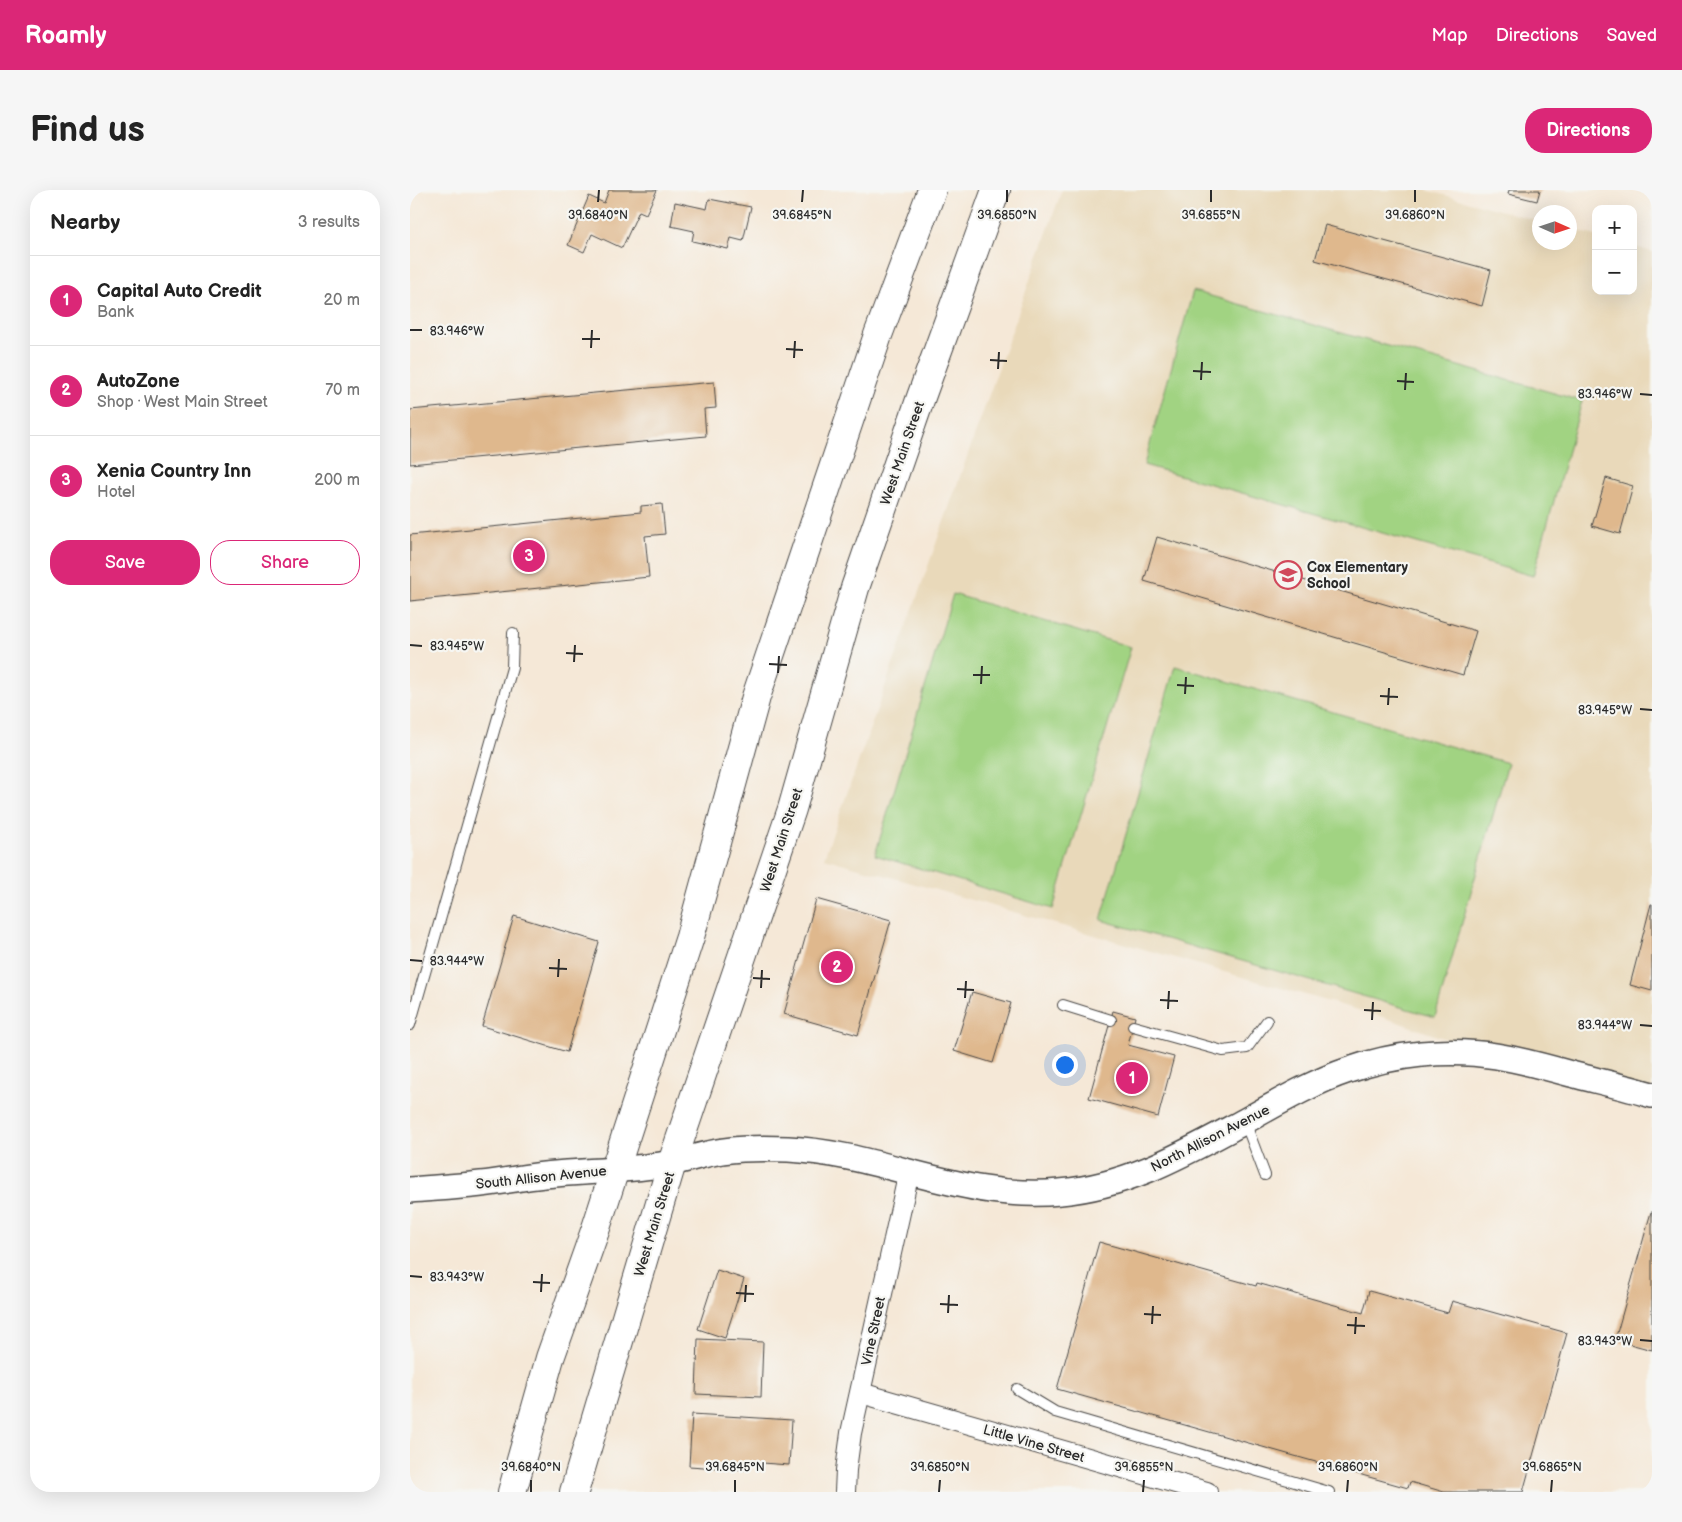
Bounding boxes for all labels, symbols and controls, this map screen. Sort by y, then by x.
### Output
text: Roamly [25,21,106,50]
text: Map [1432,25,1468,46]
text: Directions [1496,25,1578,46]
text: Saved [1606,25,1657,46]
button: Directions [1525,108,1652,153]
text: Find us [30,109,145,152]
north arrow [1532,205,1577,250]
map controls [1592,205,1637,295]
button: + [1592,205,1637,250]
text: 39.6840°N [568,208,628,223]
text: 39.6845°N [772,208,832,223]
text: 39.6850°N [977,208,1037,223]
text: 39.6855°N [1181,208,1241,223]
text: 39.6860°N [1385,208,1445,223]
text: Nearby [50,210,120,235]
text: 3 results [298,213,360,232]
button: − [1592,250,1637,295]
text: Capital Auto Credit [97,280,262,303]
text: 1 [63,291,69,310]
text: 20 m [324,291,360,310]
text: Bank [97,303,134,322]
text: 83.946°W [430,324,484,339]
text: AutoZone [97,370,180,393]
text: 2 [61,381,71,400]
text: 70 m [325,381,360,400]
text: 83.946°W [1578,387,1632,402]
text: Shop · West Main Street [97,393,268,412]
street label: West Main Street [877,398,928,507]
text: Xenia Country Inn [97,460,251,483]
text: 3 [61,471,71,490]
text: 200 m [314,471,360,490]
text: Hotel [97,483,135,502]
pin: 3 [513,537,545,575]
button: Save [50,540,200,585]
button: Share [210,540,360,585]
place label: Cox Elementary School [1307,559,1409,592]
school or university icon: Cox Elementary School [1273,560,1303,590]
text: 83.945°W [430,639,484,654]
text: 83.945°W [1578,703,1632,718]
street label: West Main Street [757,785,807,894]
pin: 2 [821,948,853,986]
text: 83.944°W [430,954,484,969]
text: 83.944°W [1578,1018,1632,1033]
your location [1052,1052,1078,1078]
pin: 1 [1116,1059,1148,1097]
street label: North Allison Avenue [1148,1101,1273,1176]
street label: South Allison Avenue [475,1162,607,1193]
street label: West Main Street [631,1169,679,1278]
text: 83.943°W [430,1270,484,1285]
street label: Vine Street [858,1294,889,1367]
text: 83.943°W [1578,1334,1632,1349]
street label: Little Vine Street [981,1421,1087,1466]
text: 39.6840°N [501,1460,561,1475]
text: 39.6845°N [705,1460,765,1475]
text: 39.6850°N [910,1460,970,1475]
text: 39.6855°N [1114,1460,1174,1475]
text: 39.6860°N [1318,1460,1378,1475]
text: 39.6865°N [1522,1460,1582,1475]

